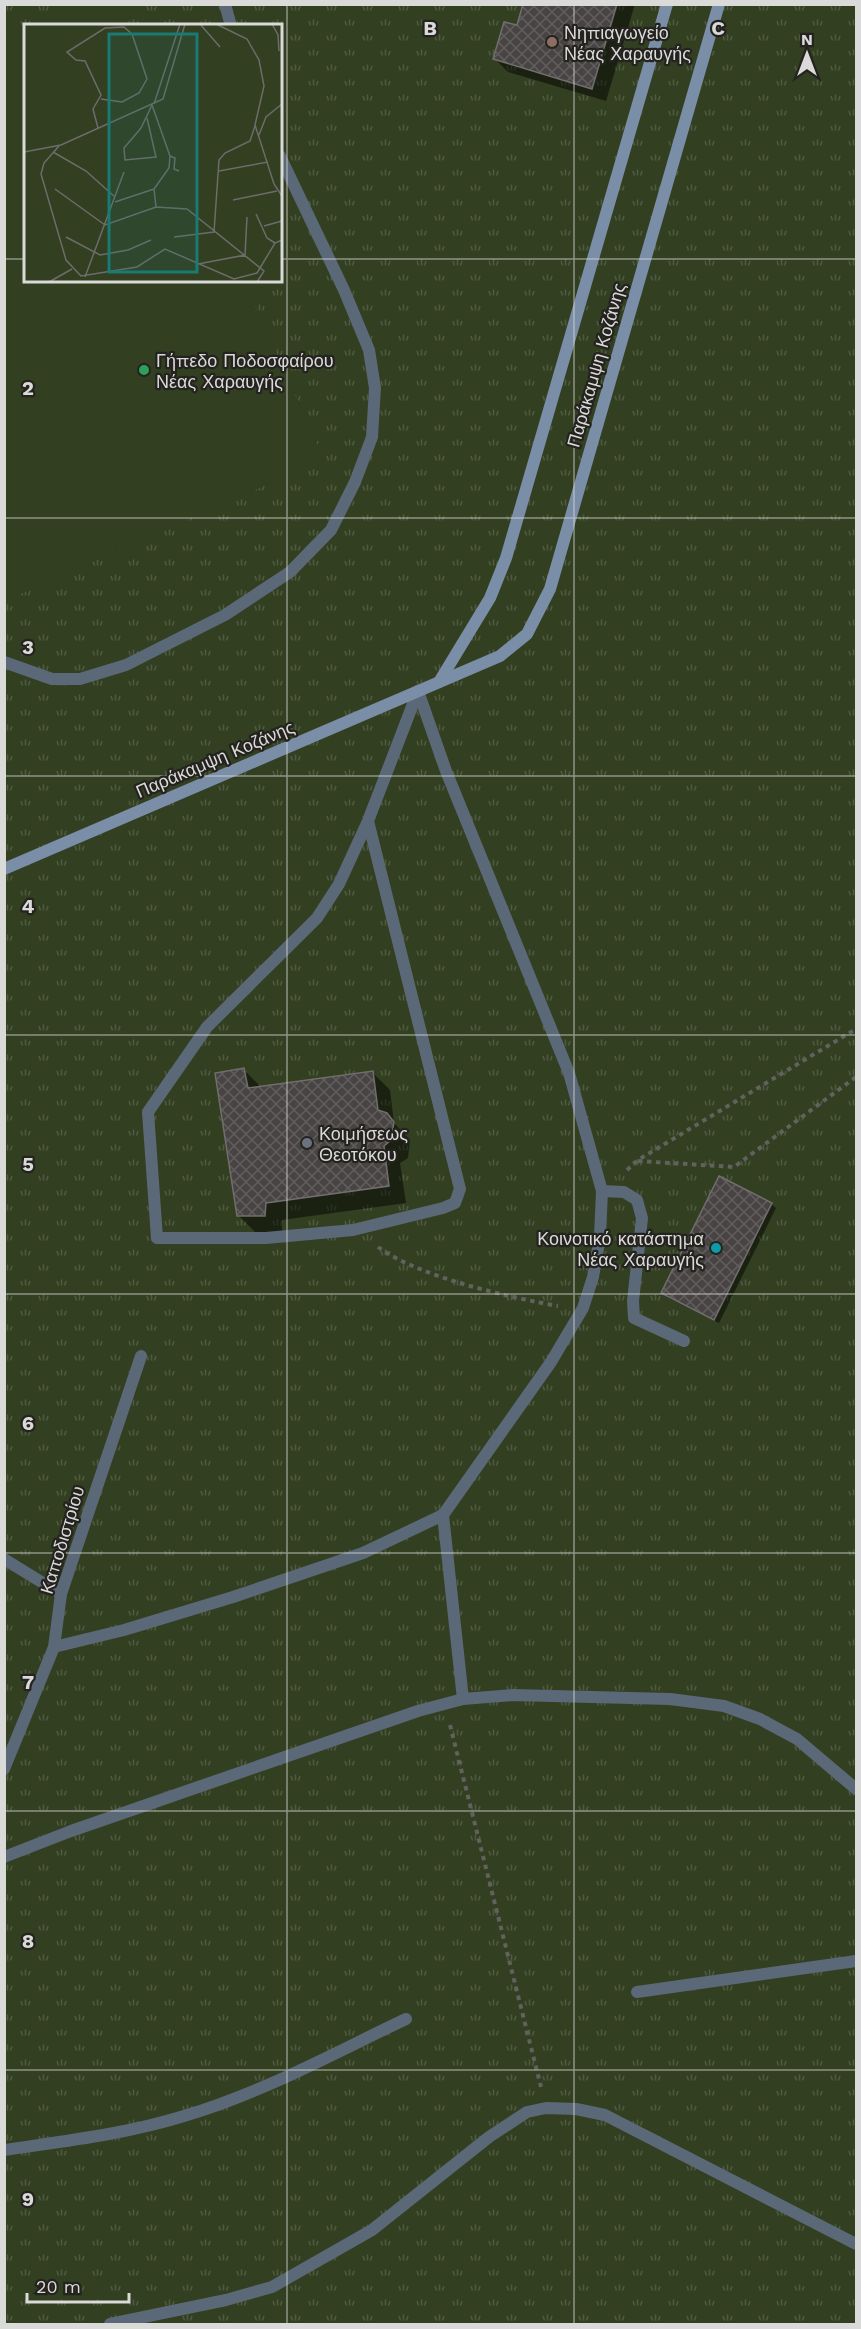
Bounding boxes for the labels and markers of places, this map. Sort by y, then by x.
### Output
place label: Νηπιαγωγείο Νέας Χαραυγής [564,22,691,64]
marker: Νηπιαγωγείο Νέας Χαραυγής [545,35,559,49]
place label: Γήπεδο Ποδοσφαίρου Νέας Χαραυγής [156,350,334,392]
marker: Γήπεδο Ποδοσφαίρου Νέας Χαραυγής [137,363,151,377]
place label: Κοιμήσεως Θεοτόκου [319,1123,408,1165]
marker: Κοιμήσεως Θεοτόκου [300,1136,314,1150]
place label: Κοινοτικό κατάστημα Νέας Χαραυγής [537,1228,704,1270]
marker: Κοινοτικό κατάστημα Νέας Χαραυγής [709,1241,723,1255]

